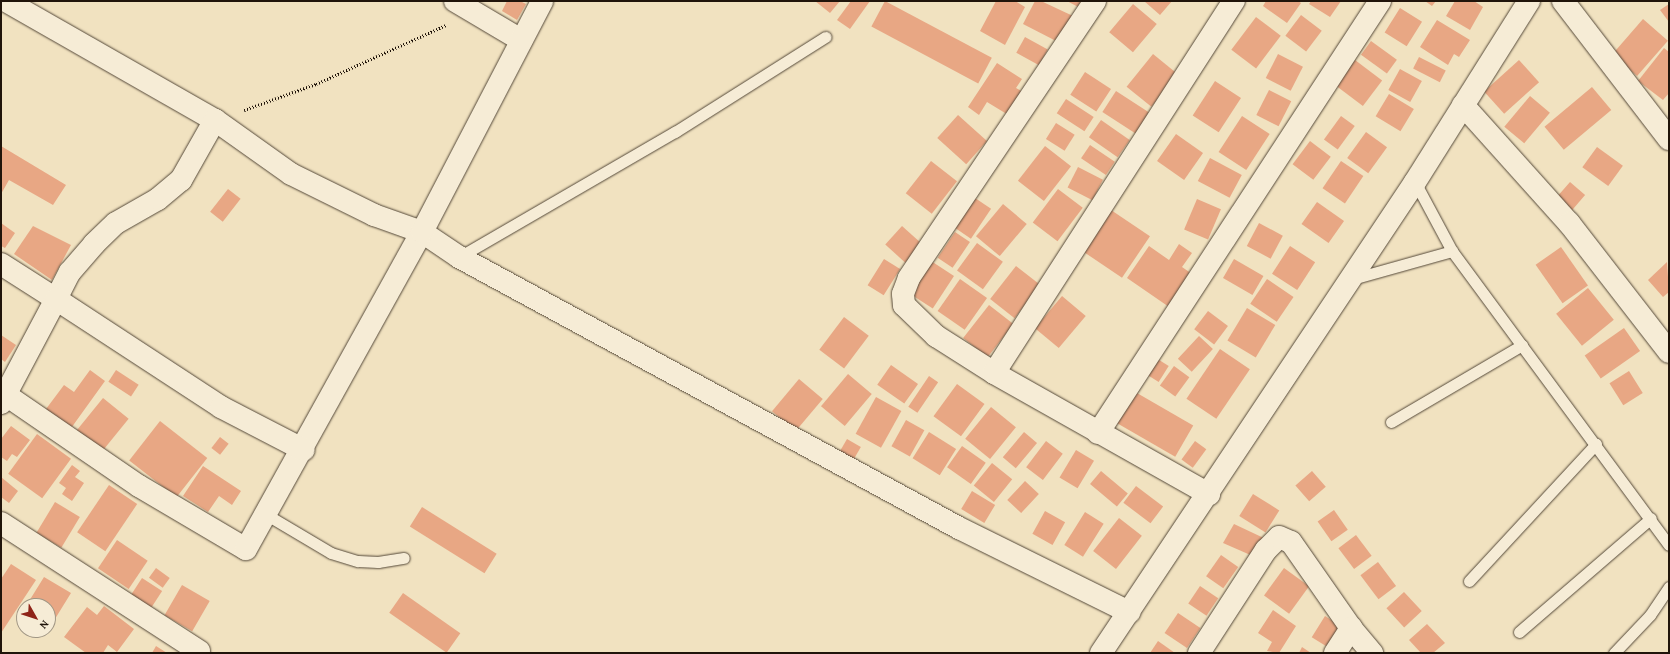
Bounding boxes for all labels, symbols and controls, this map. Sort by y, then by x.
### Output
north arrow [16,598,56,638]
text: N [36,617,53,633]

